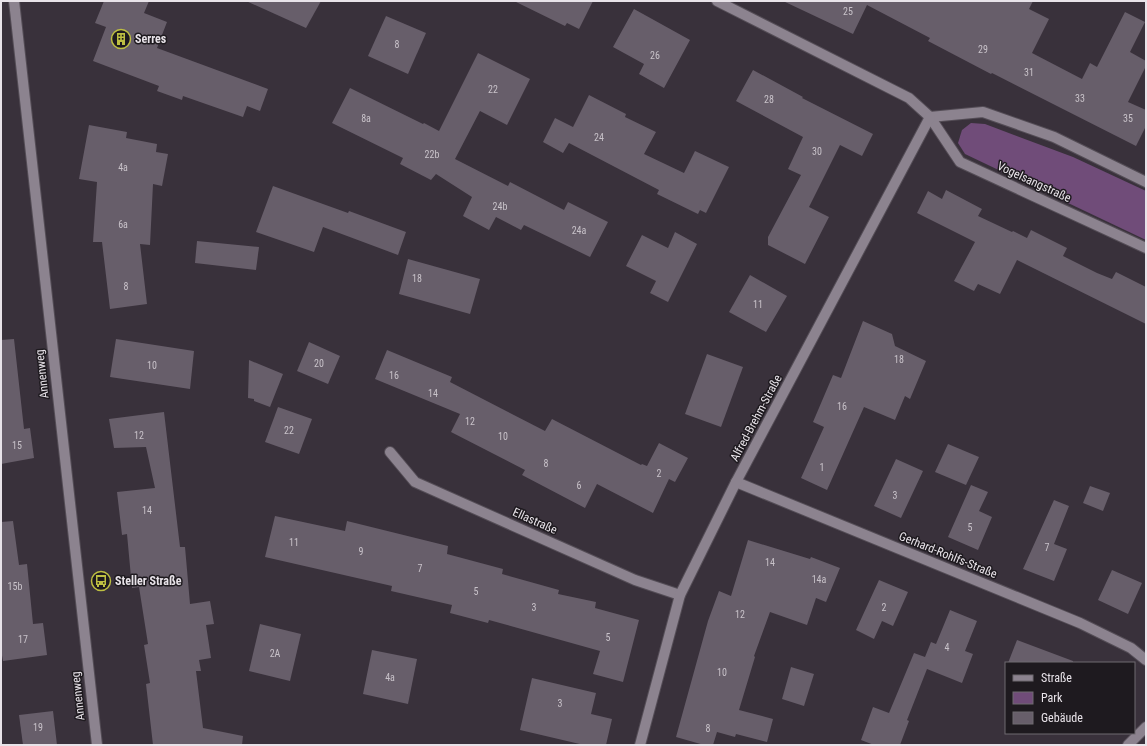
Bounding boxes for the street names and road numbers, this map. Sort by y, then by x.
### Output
street label: Vogelsangstraße [995,159,1073,205]
street label: Annenweg [32,349,52,399]
street label: Alfred-Brehm-Straße [727,372,785,464]
street label: Ellastraße [511,505,560,537]
street label: Gerhard-Rohlfs-Straße [897,529,999,581]
street label: Annenweg [68,671,88,721]

